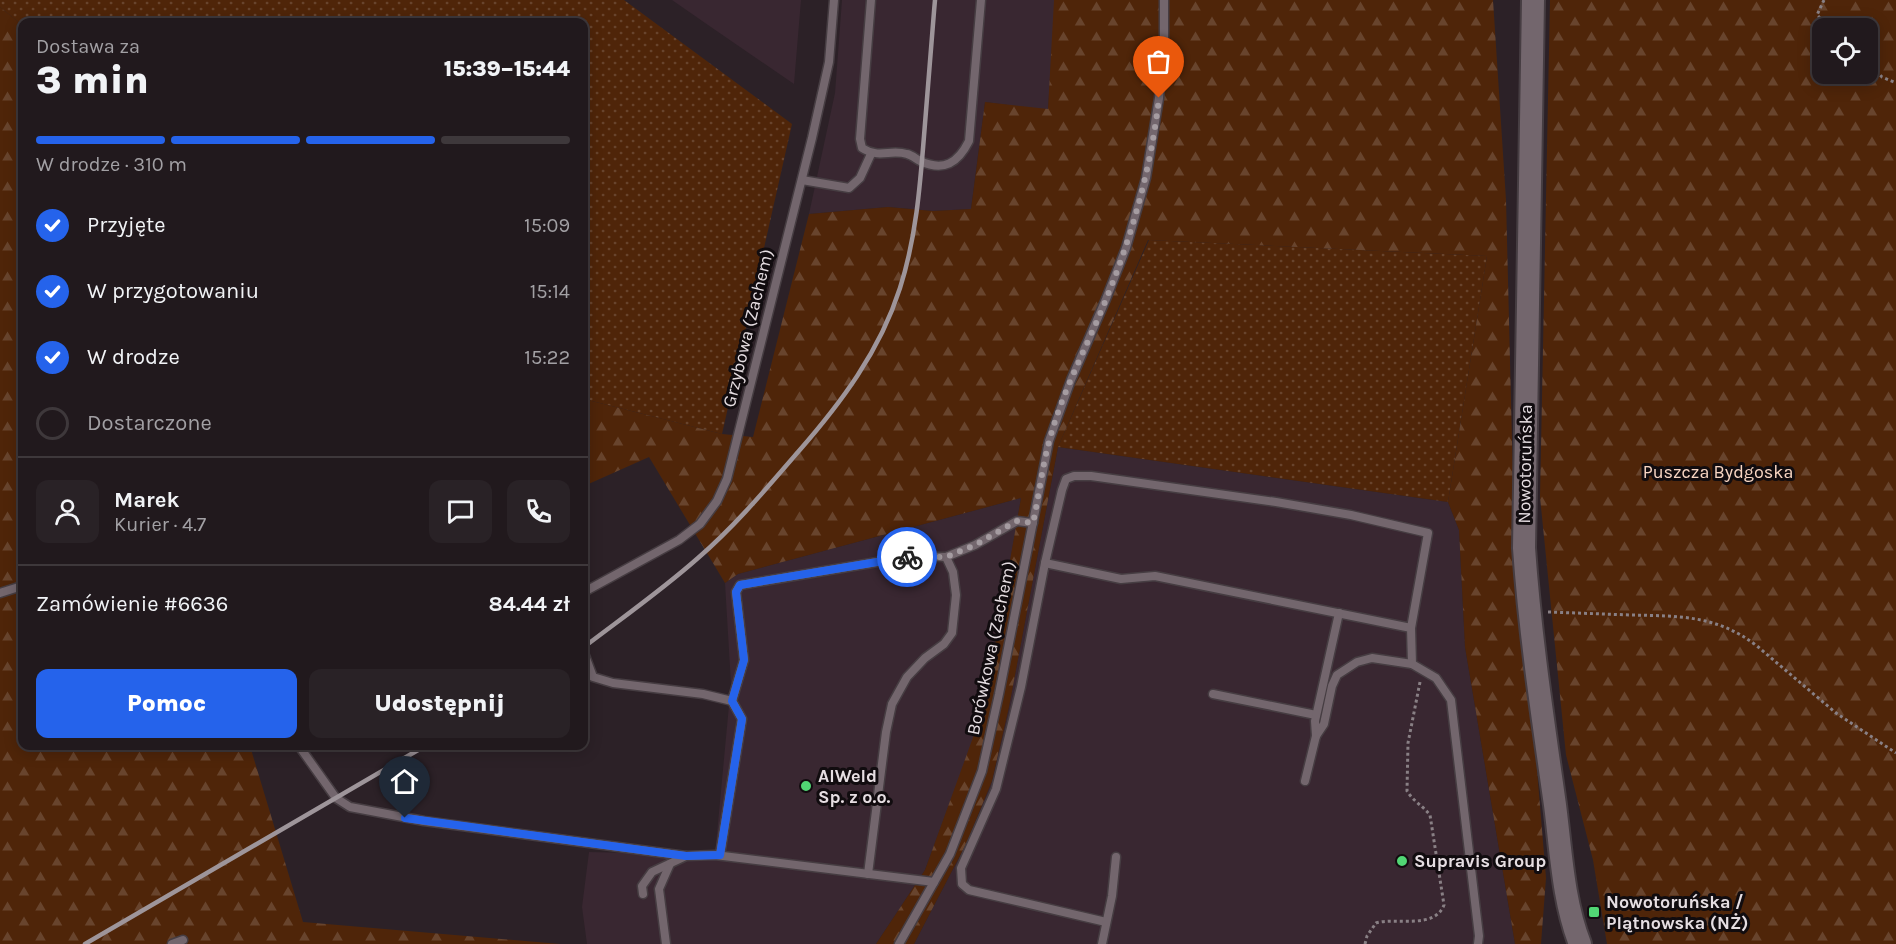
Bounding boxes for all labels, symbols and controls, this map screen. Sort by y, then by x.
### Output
map controls [1812,18,1878,84]
button: locate [1812,18,1878,84]
text: Dostawa za [36,35,140,58]
pin [1133,36,1184,98]
icon: bag [1142,45,1175,78]
text: 15:39–15:44 [444,56,570,82]
text: 3 min [36,57,149,103]
text: W drodze · 310 m [36,153,187,176]
icon: check [36,209,69,242]
text: Przyjęte [87,212,166,238]
text: 15:09 [524,214,570,237]
street label: Grzybowa (Zachem) [718,247,778,409]
icon: check [36,275,69,308]
text: W przygotowaniu [87,278,259,304]
text: 15:14 [530,280,570,303]
icon: check [36,341,69,374]
text: W drodze [87,344,180,370]
text: 15:22 [524,346,570,369]
street label: Nowotoruńska [1513,404,1537,524]
text: Dostarczone [87,410,212,436]
park label: Puszcza Bydgoska [1643,461,1793,483]
button: person [36,480,99,543]
button: chat [429,480,492,543]
button: phone [507,480,570,543]
text: Marek [114,487,179,513]
text: Kurier · 4.7 [114,513,206,536]
courier [877,527,937,587]
icon: bike [891,541,924,574]
street label: Borówkowa (Zachem) [962,559,1020,737]
text: Zamówienie #6636 [36,591,228,617]
text: 84.44 zł [489,591,570,617]
button: Pomoc [36,669,297,738]
button: Udostępnij [309,669,570,738]
pin [379,756,430,818]
icon: home [388,765,421,798]
place label: AlWeld Sp. z o.o. [818,765,891,808]
marker: AlWeld Sp. z o.o. [799,779,813,793]
place label: Supravis Group [1414,850,1546,872]
marker: Supravis Group [1395,854,1409,868]
place label: Nowotoruńska / Plątnowska (NŻ) [1606,891,1748,934]
marker: Nowotoruńska / Plątnowska (NŻ) [1587,905,1601,919]

